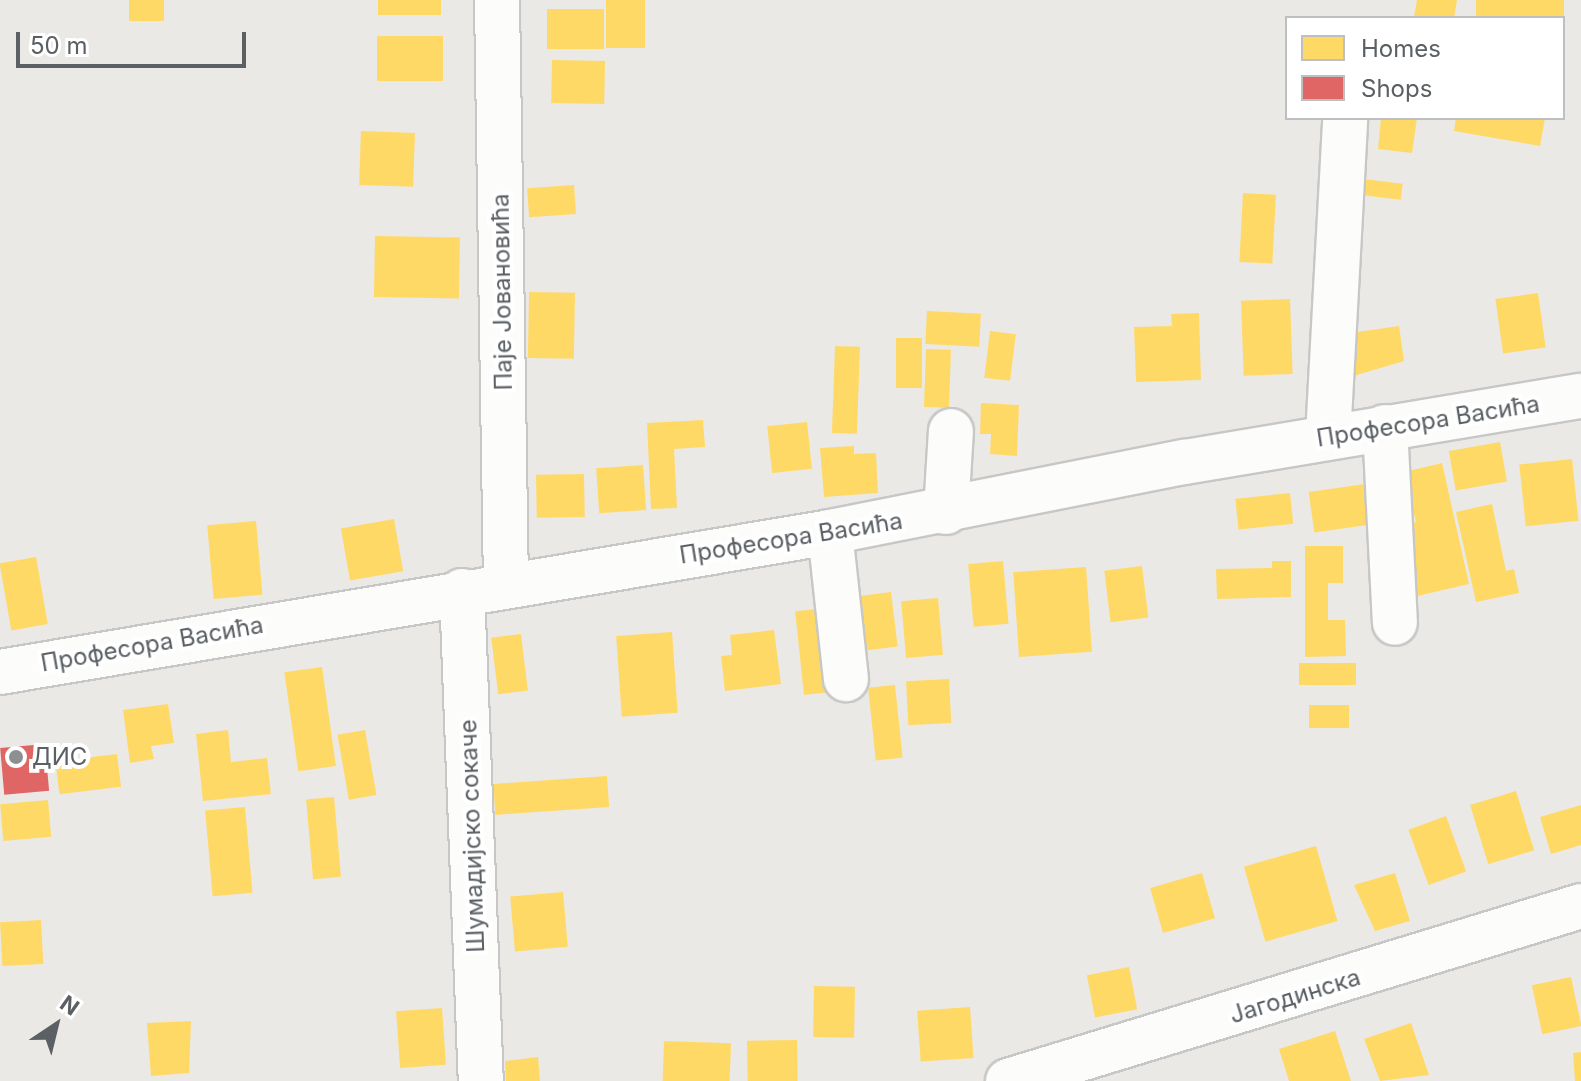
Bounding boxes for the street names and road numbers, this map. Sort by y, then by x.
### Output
street label: Паје Јовановића [486,193,518,391]
street label: Професора Васића [1314,389,1542,453]
street label: Професора Васића [677,506,905,570]
street label: Професора Васића [38,610,266,678]
street label: Шумадијско сокаче [454,719,490,953]
street label: Јагодинска [1226,962,1364,1030]

